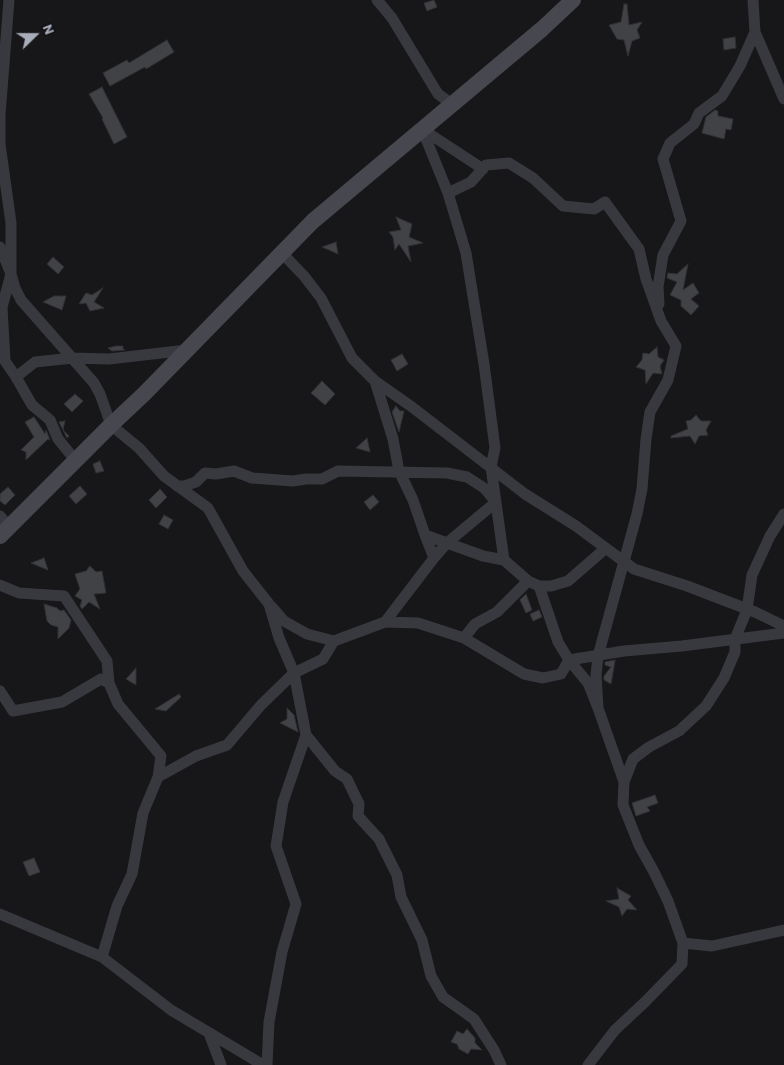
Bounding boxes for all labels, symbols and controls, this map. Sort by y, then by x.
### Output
north arrow [10,10,60,60]
text: N [40,22,59,37]

